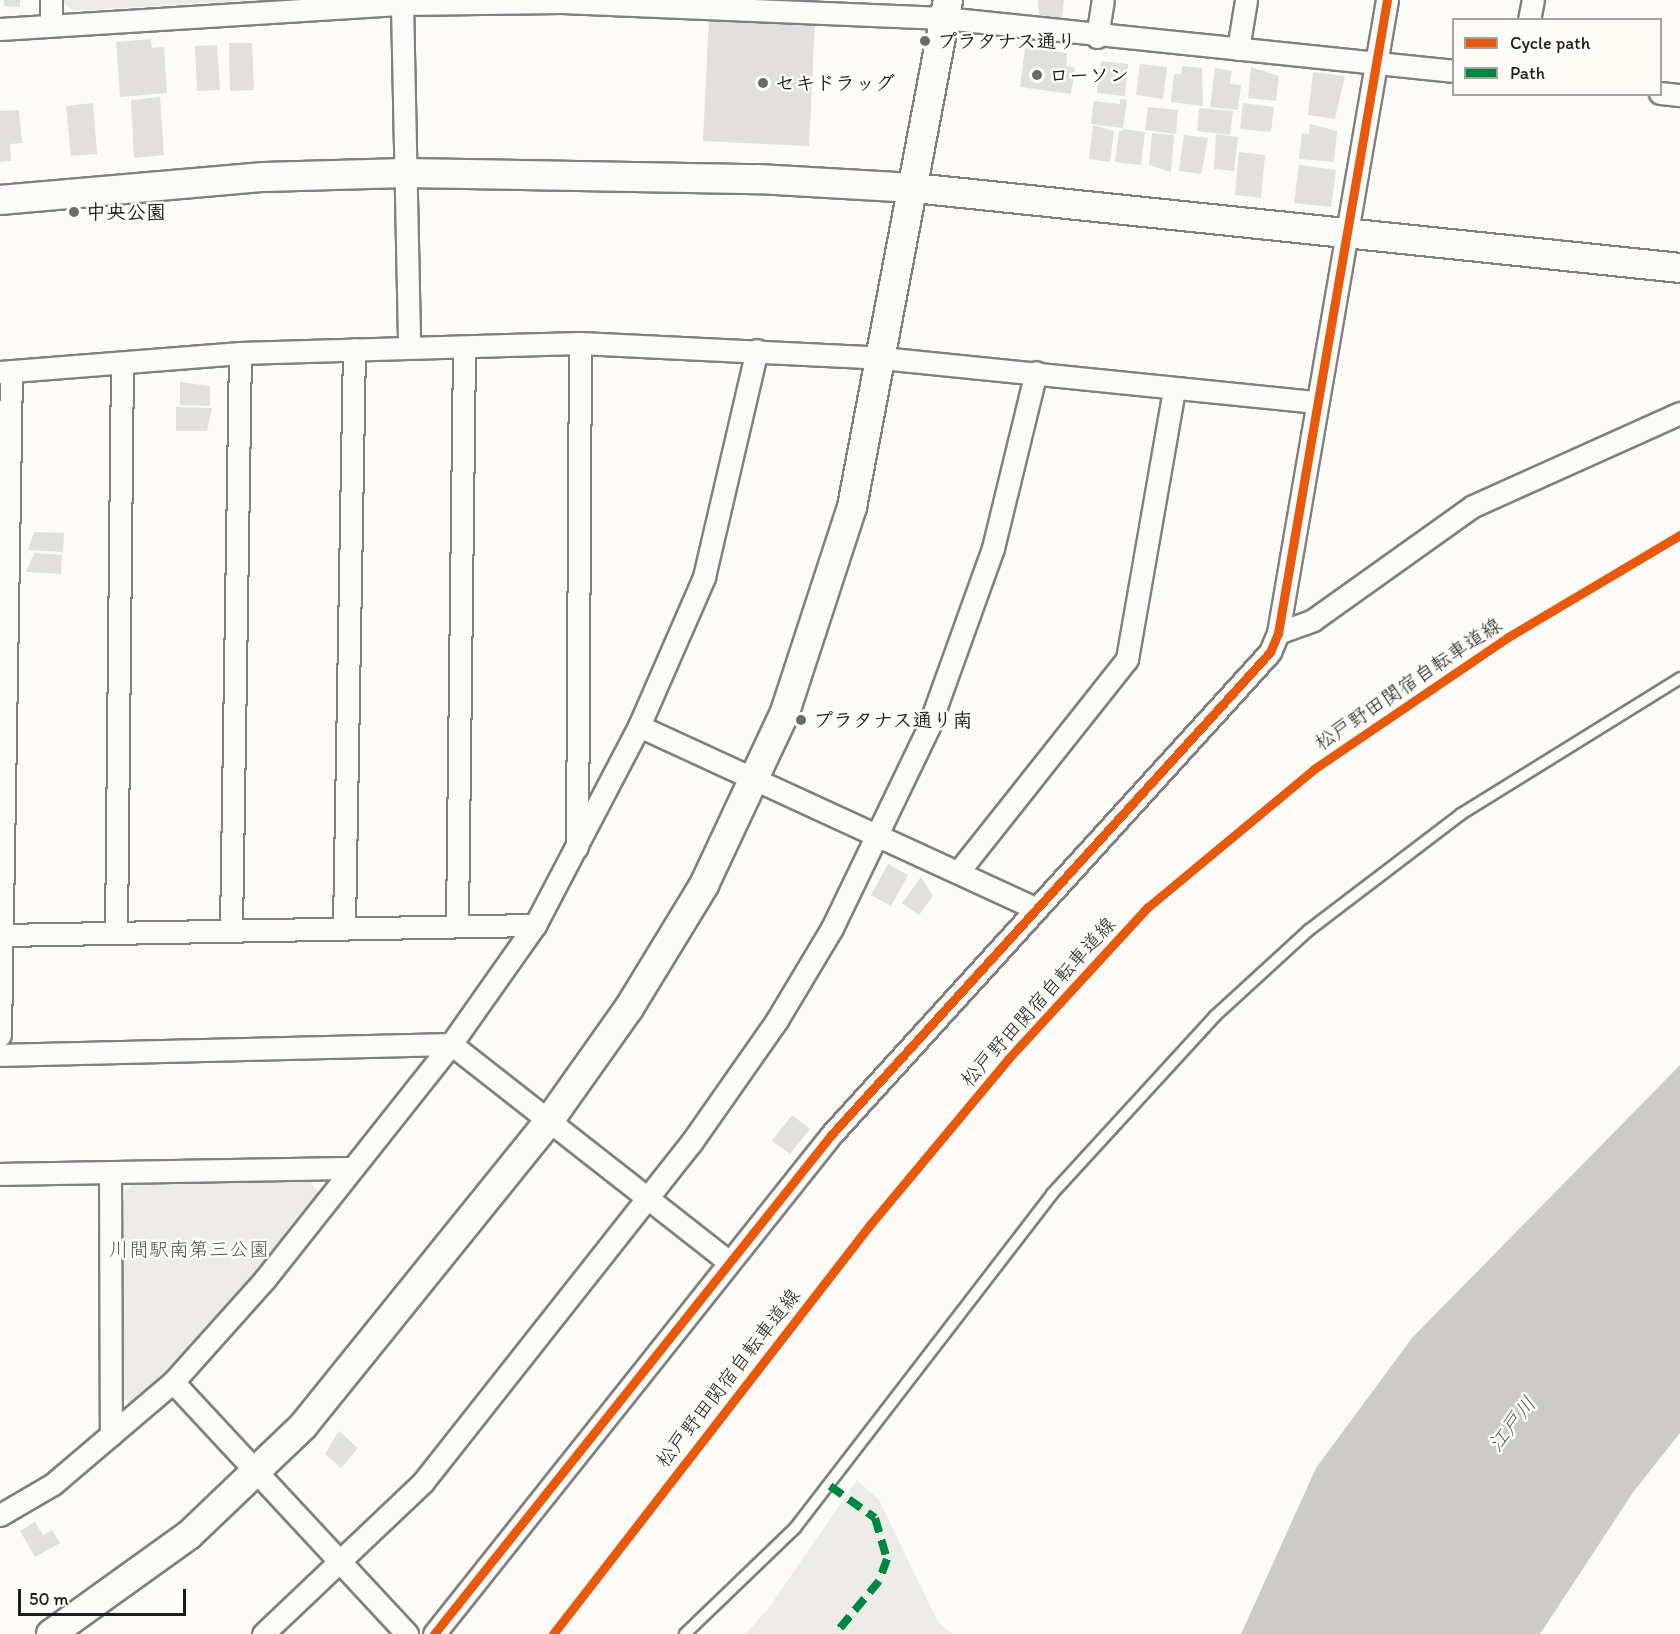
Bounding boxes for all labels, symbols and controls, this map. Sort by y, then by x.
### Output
legend [1452,18,1662,96]
place label: プラタナス通り [937,29,1077,53]
text: Cycle path [1510,32,1590,54]
marker: プラタナス通り [918,34,932,48]
text: Path [1510,62,1545,84]
place label: ローソン [1049,63,1129,87]
marker: ローソン [1030,68,1044,82]
place label: セキドラッグ [775,71,895,95]
marker: セキドラッグ [756,76,770,90]
place label: 中央公園 [86,200,166,224]
marker: 中央公園 [67,205,81,219]
street label: 松戸野田関宿自転車道線 [1310,613,1506,755]
place label: プラタナス通り南 [813,708,973,732]
marker: プラタナス通り南 [794,713,808,727]
street label: 松戸野田関宿自転車道線 [955,912,1121,1092]
park label: 川間駅南第三公園 [109,1237,269,1261]
street label: 松戸野田関宿自転車道線 [651,1284,805,1472]
water label: 江戸川 [1483,1391,1541,1457]
scale bar [21,1577,189,1615]
text: 50 m [29,1588,69,1610]

